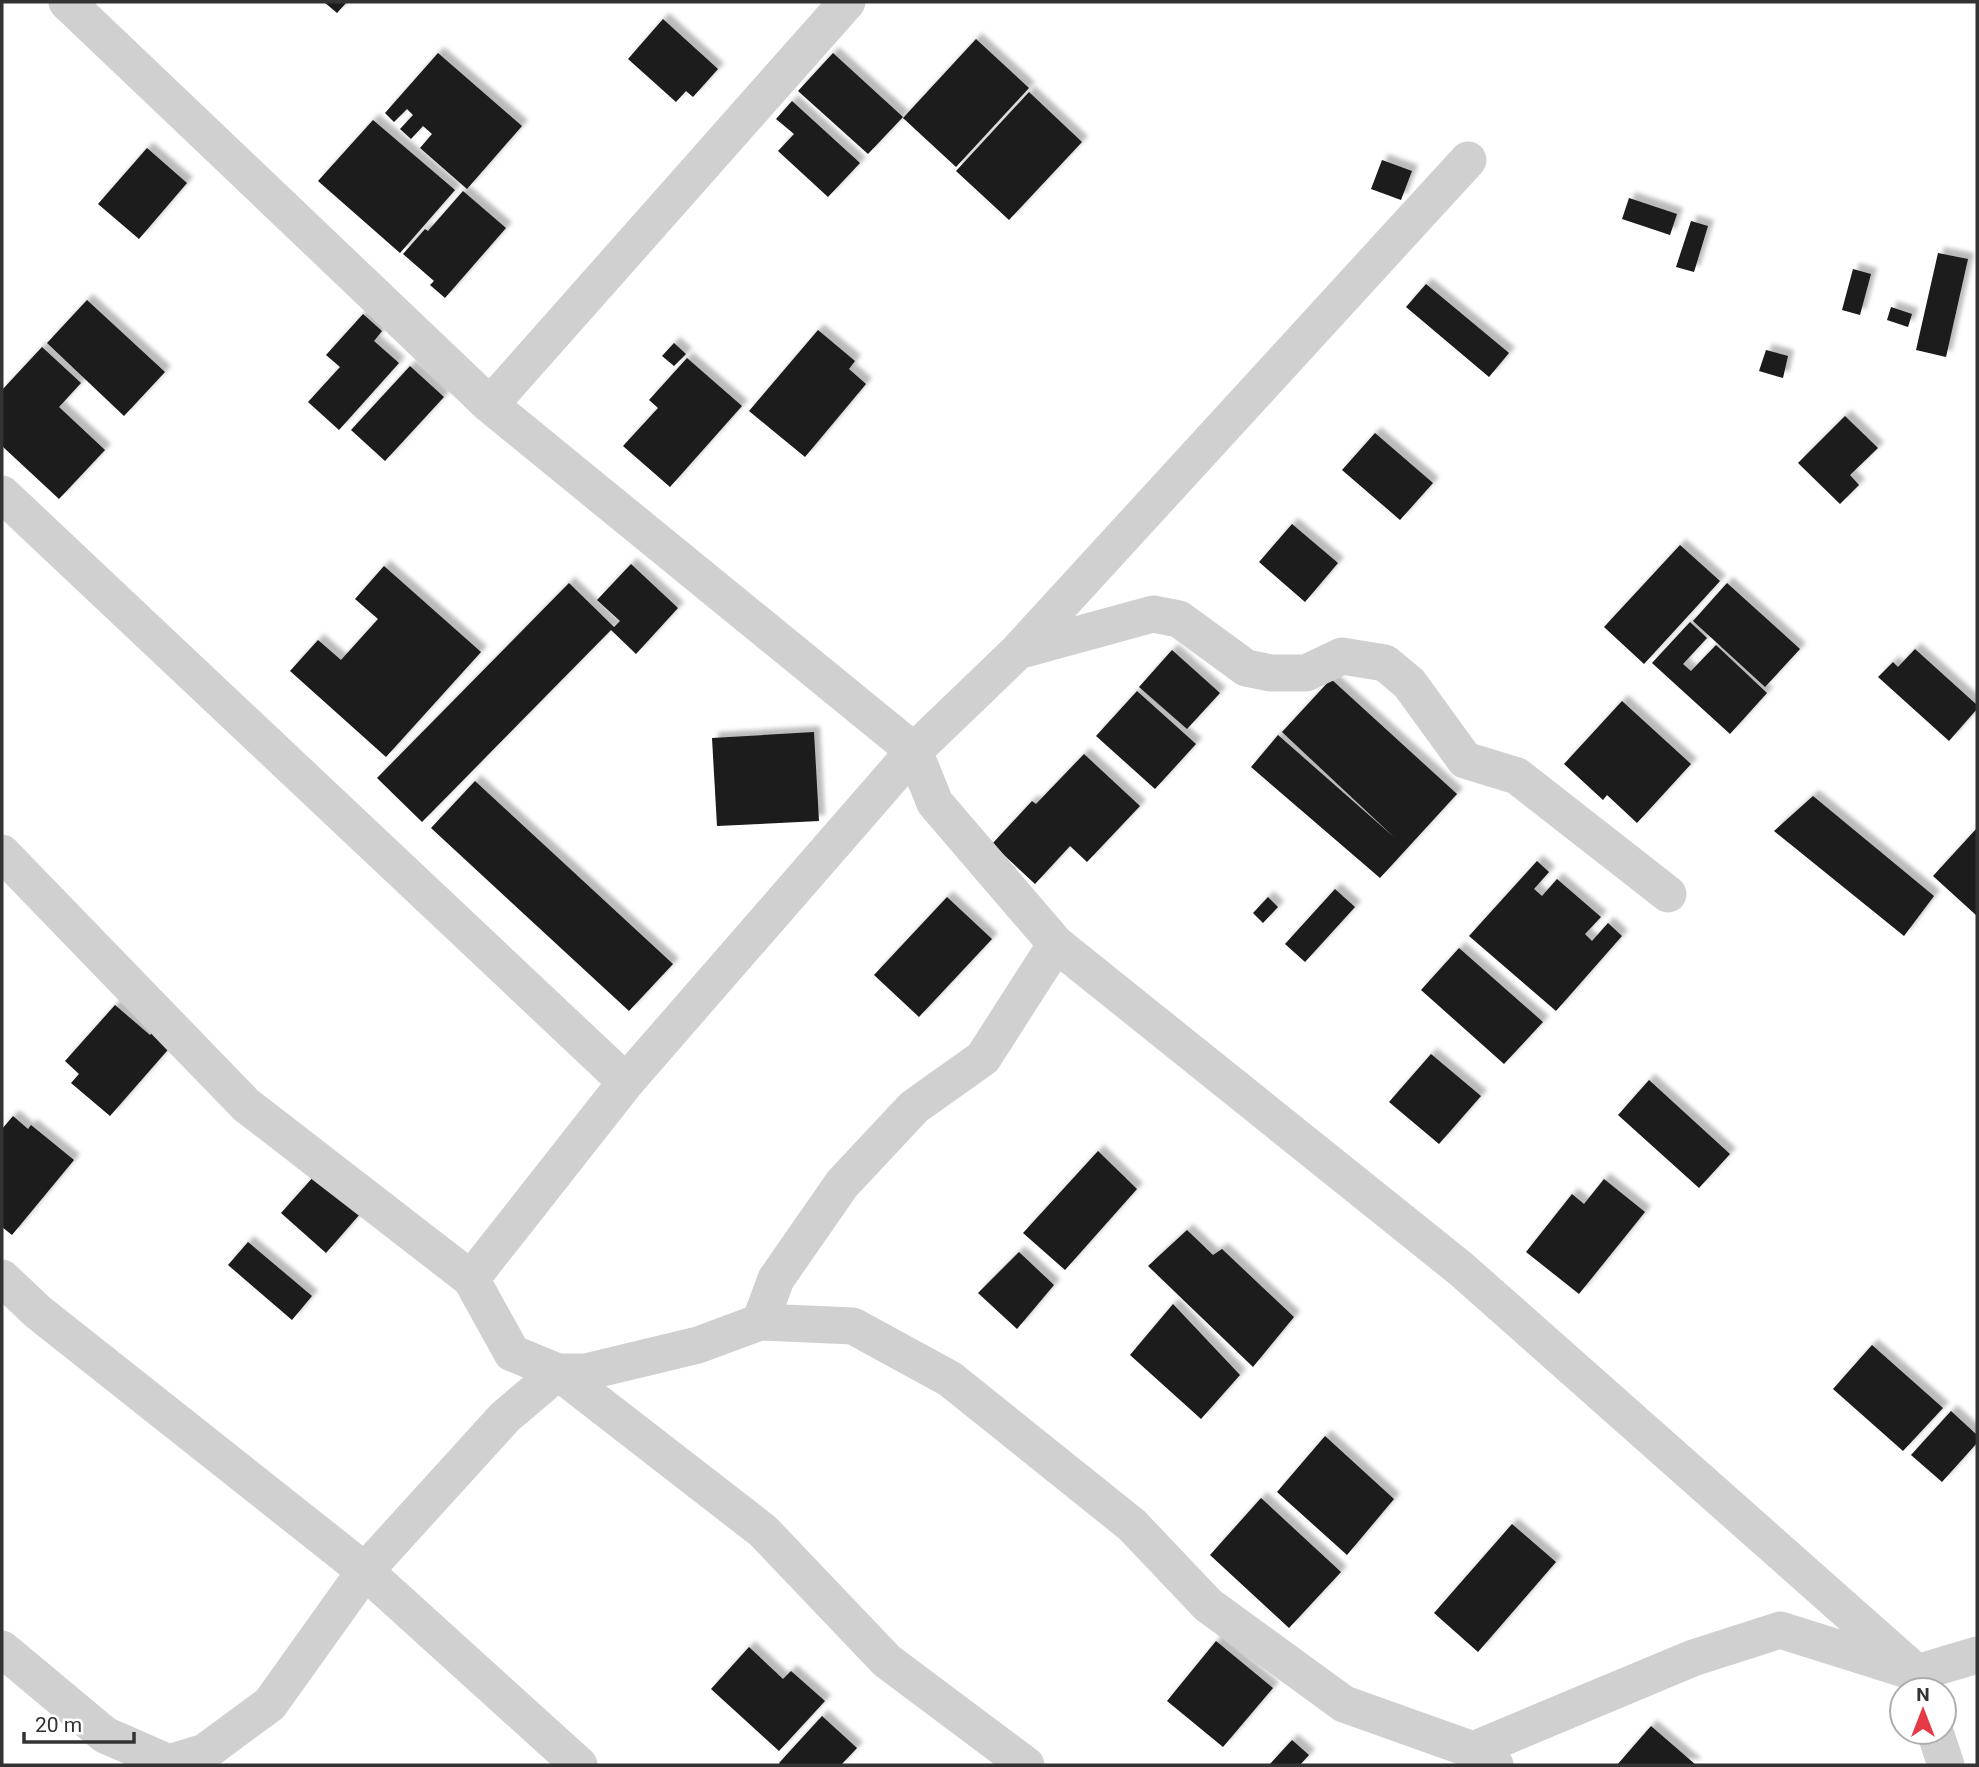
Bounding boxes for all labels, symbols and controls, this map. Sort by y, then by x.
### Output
north arrow [1888,1676,1958,1746]
text: N [1916,1683,1930,1706]
scale bar [24,1700,135,1744]
text: 20 m [35,1713,82,1737]

